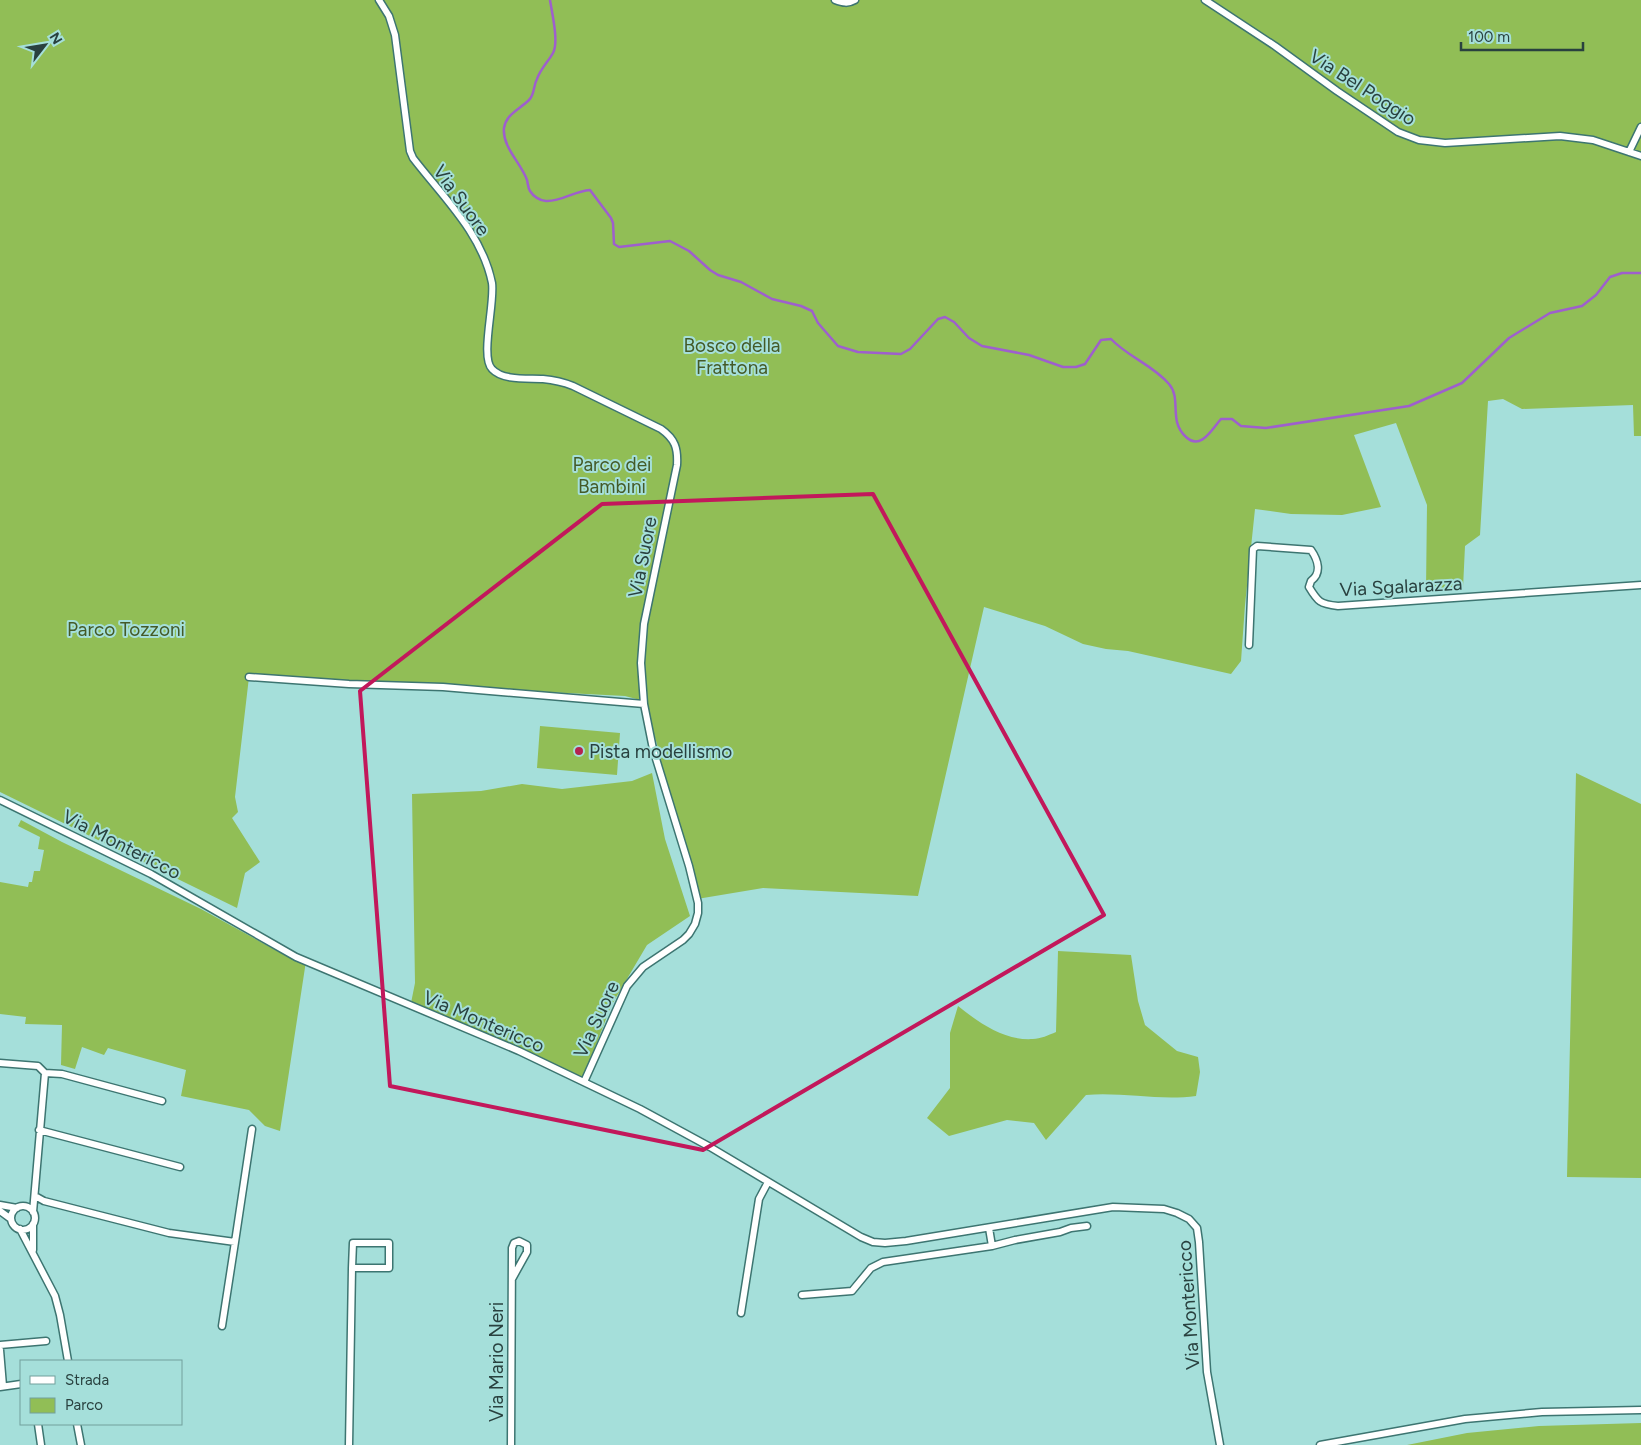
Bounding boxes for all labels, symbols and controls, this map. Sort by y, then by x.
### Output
north arrow [20,20,70,70]
scale bar [1461,20,1584,52]
text: 100 m [1468,28,1510,46]
text: N [46,30,66,48]
street label: Via Bel Poggio [1305,44,1420,130]
street label: Via Suore [428,160,495,240]
park label: Bosco della Frattona [683,334,781,379]
park label: Parco dei Bambini [573,453,651,498]
street label: Via Suore [623,515,662,600]
street label: Via Sgalarazza [1339,572,1463,601]
park label: Parco Tozzoni [67,618,185,641]
place label: Pista modellismo [589,740,732,763]
marker: Pista modellismo [573,745,585,757]
street label: Via Montericco [59,805,185,884]
street label: Via Suore [569,977,624,1061]
street label: Via Montericco [420,986,548,1057]
street label: Via Montericco [1173,1240,1204,1370]
street label: Via Mario Neri [485,1302,508,1422]
legend [20,1360,182,1425]
text: Strada [65,1371,109,1389]
text: Parco [65,1396,103,1414]

